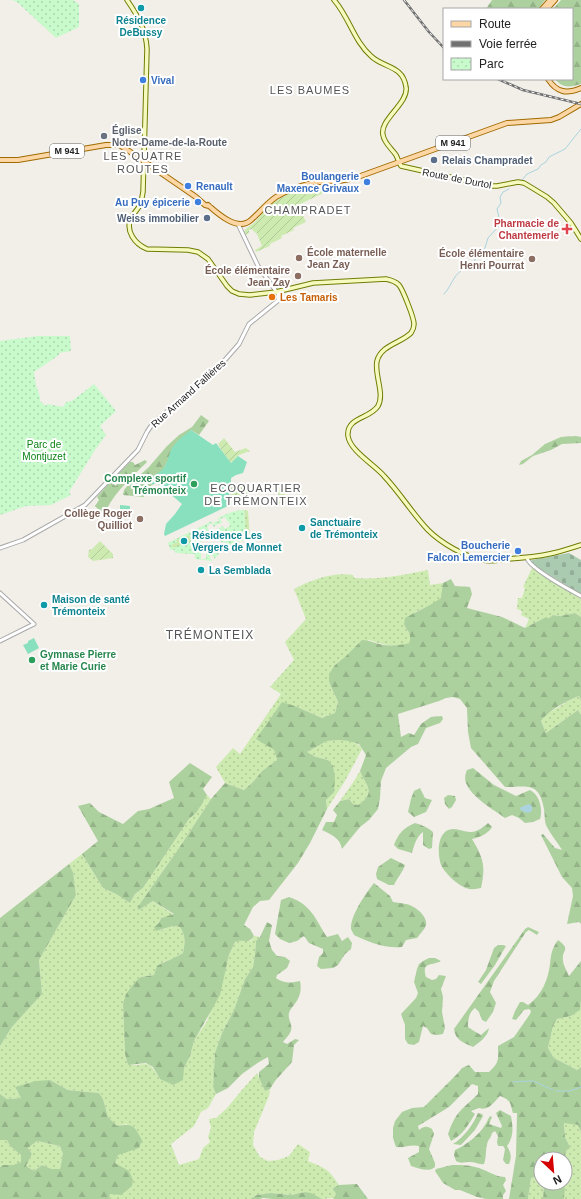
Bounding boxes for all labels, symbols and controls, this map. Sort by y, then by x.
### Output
marker: Résidence DeBussy [136,3,146,13]
legend [443,8,573,80]
place label: Résidence DeBussy [116,15,166,38]
text: Route [479,17,511,31]
text: Voie ferrée [479,37,537,51]
text: Parc [479,57,504,71]
marker: Vival [138,75,148,85]
place label: Vival [151,75,174,86]
district label: LES BAUMES [270,84,350,96]
place label: Église Notre-Dame-de-la-Route [112,124,227,148]
marker: Église Notre-Dame-de-la-Route [99,131,109,141]
road number: M 941 [436,136,470,150]
road number: M 941 [50,144,84,158]
district label: LES QUATRE ROUTES [104,150,182,175]
marker: Relais Champradet [429,155,439,165]
place label: Relais Champradet [442,155,533,166]
street label: Route de Durtol [421,166,492,191]
place label: Boulangerie Maxence Grivaux [277,171,359,194]
marker: Boulangerie Maxence Grivaux [362,177,372,187]
marker: Renault [183,181,193,191]
place label: Renault [196,181,233,192]
place label: Au Puy épicerie [115,197,190,208]
marker: Au Puy épicerie [193,197,203,207]
district label: CHAMPRADET [264,204,352,216]
place label: Weiss immobilier [117,213,199,224]
marker: Weiss immobilier [202,213,212,223]
place label: Pharmacie de Chantemerle [494,218,559,241]
marker: Pharmacie de Chantemerle [562,224,572,234]
place label: École maternelle Jean Zay [307,246,387,270]
place label: École élémentaire Henri Pourrat [439,247,525,271]
marker: École maternelle Jean Zay [294,253,304,263]
marker: École élémentaire Henri Pourrat [527,254,537,264]
place label: École élémentaire Jean Zay [205,264,290,288]
marker: École élémentaire Jean Zay [293,271,303,281]
marker: Les Tamaris [267,292,277,302]
place label: Les Tamaris [280,292,338,303]
street label: Rue Armand Fallières [149,357,228,430]
park label: Parc de Montjuzet [22,439,66,462]
place label: Complexe sportif Trémonteix [104,473,187,496]
marker: Complexe sportif Trémonteix [189,479,199,489]
district label: ECOQUARTIER DE TRÉMONTEIX [204,482,308,507]
place label: Collège Roger Quilliot [64,508,133,531]
marker: Collège Roger Quilliot [135,514,145,524]
place label: Sanctuaire de Trémonteix [310,517,378,540]
marker: Sanctuaire de Trémonteix [297,523,307,533]
place label: Résidence Les Vergers de Monnet [192,530,282,553]
marker: Résidence Les Vergers de Monnet [179,536,189,546]
place label: Boucherie Falcon Lemercier [427,540,510,563]
marker: Boucherie Falcon Lemercier [513,546,523,556]
marker: La Semblada [196,565,206,575]
place label: La Semblada [209,565,271,576]
place label: Maison de santé Trémonteix [52,594,130,617]
marker: Maison de santé Trémonteix [39,600,49,610]
district label: TRÉMONTEIX [166,627,254,642]
place label: Gymnase Pierre et Marie Curie [40,649,117,672]
marker: Gymnase Pierre et Marie Curie [27,655,37,665]
north arrow [533,1151,573,1191]
text: N [551,1173,564,1187]

